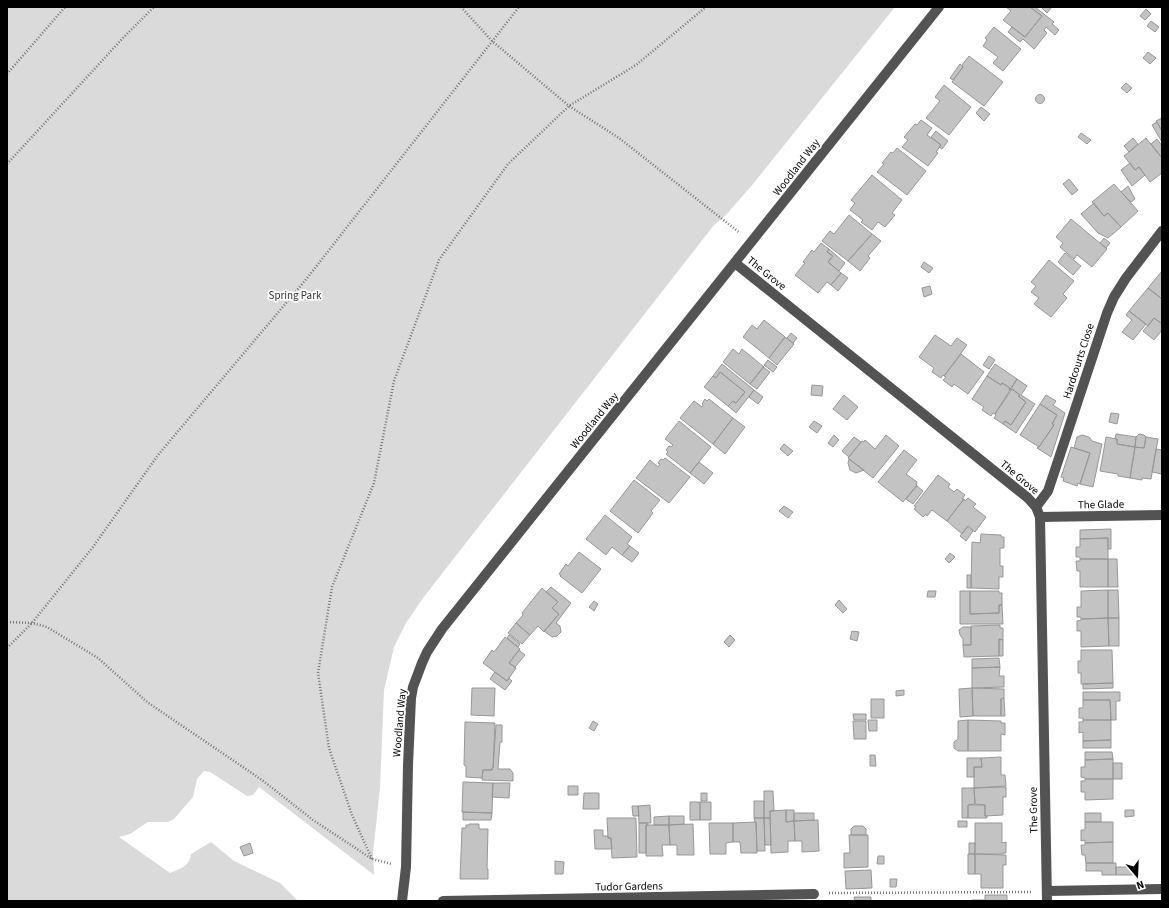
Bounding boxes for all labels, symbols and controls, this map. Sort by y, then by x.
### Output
street label: Woodland Way [769,136,823,199]
street label: The Grove [744,253,790,294]
park label: Spring Park [269,288,322,303]
street label: Hardcourts Close [1059,321,1098,401]
street label: Woodland Way [567,389,622,452]
street label: The Grove [997,457,1043,498]
street label: The Glade [1078,497,1125,512]
street label: Woodland Way [389,688,410,758]
street label: The Grove [1026,786,1041,833]
north arrow [1117,856,1157,896]
text: N [1134,877,1146,893]
street label: Tudor Gardens [595,878,663,895]

